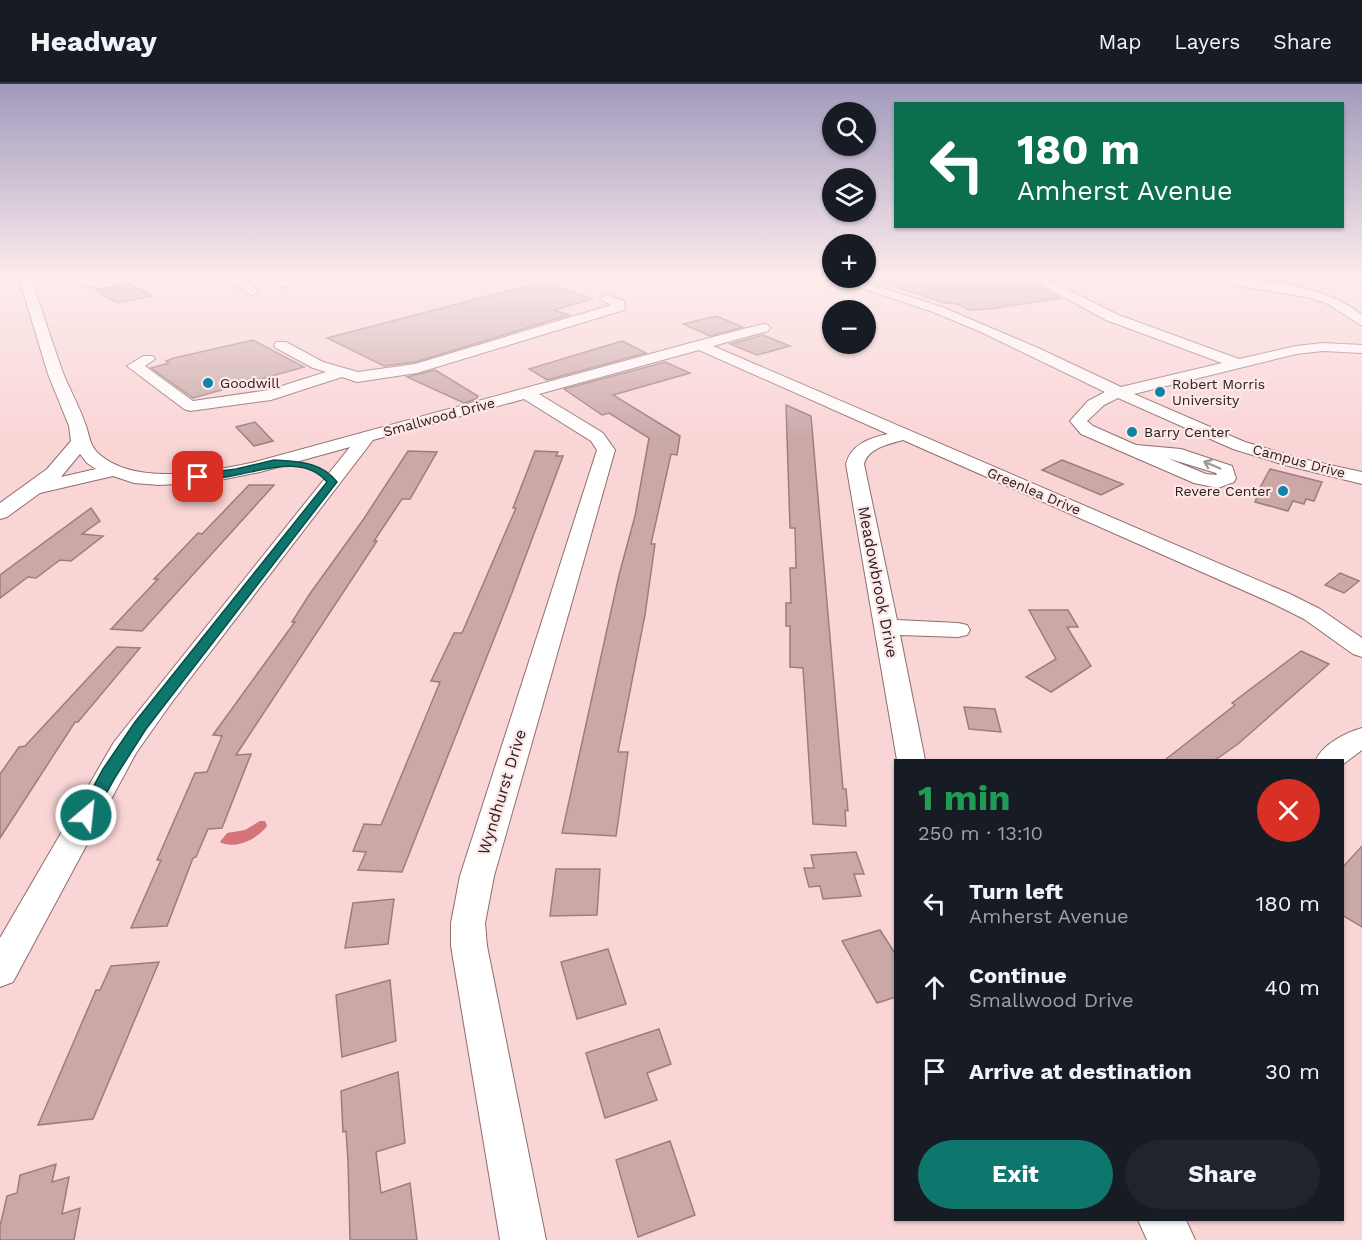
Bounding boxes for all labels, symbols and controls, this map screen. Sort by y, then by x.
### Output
text: Headway [30,25,157,58]
text: Map [1098,29,1141,54]
text: Layers [1174,29,1240,54]
text: Share [1273,29,1332,54]
map controls [822,102,876,354]
button: search [822,102,876,156]
text: 180 m [1017,125,1140,174]
icon: left [918,126,996,204]
button: layers [822,168,876,222]
text: Amherst Avenue [1017,175,1232,207]
button: + [822,234,876,288]
button: − [822,300,876,354]
place label: Goodwill [220,375,280,391]
marker: Goodwill [201,376,215,390]
place label: Robert Morris University [1172,376,1265,408]
marker: Robert Morris University [1153,385,1167,399]
street label: Smallwood Drive [381,394,497,440]
place label: Barry Center [1144,424,1230,440]
marker: Barry Center [1125,425,1139,439]
street label: Campus Drive [1251,441,1347,481]
pin [172,451,223,502]
one-way arrow [1204,459,1222,470]
icon: arrive [181,460,214,493]
street label: Greenlea Drive [985,464,1083,518]
place label: Revere Center [1174,483,1271,499]
marker: Revere Center [1276,484,1290,498]
street label: Meadowbrook Drive [854,505,902,659]
street label: Wyndhurst Drive [474,727,530,857]
text: 1 min [918,777,1010,819]
button: close [1257,779,1320,842]
position arrow [54,783,118,847]
text: 250 m · 13:10 [918,821,1043,845]
text: Turn left [969,879,1063,904]
icon: left [918,887,951,920]
text: 180 m [1256,891,1320,916]
text: Amherst Avenue [969,904,1129,928]
text: Continue [969,963,1067,988]
icon: ahead [918,971,951,1004]
text: 40 m [1264,975,1320,1000]
text: Smallwood Drive [969,988,1134,1012]
icon: arrive [918,1055,951,1088]
text: Arrive at destination [969,1059,1192,1084]
text: 30 m [1265,1059,1320,1084]
button: Exit [918,1140,1113,1209]
button: Share [1125,1140,1320,1209]

